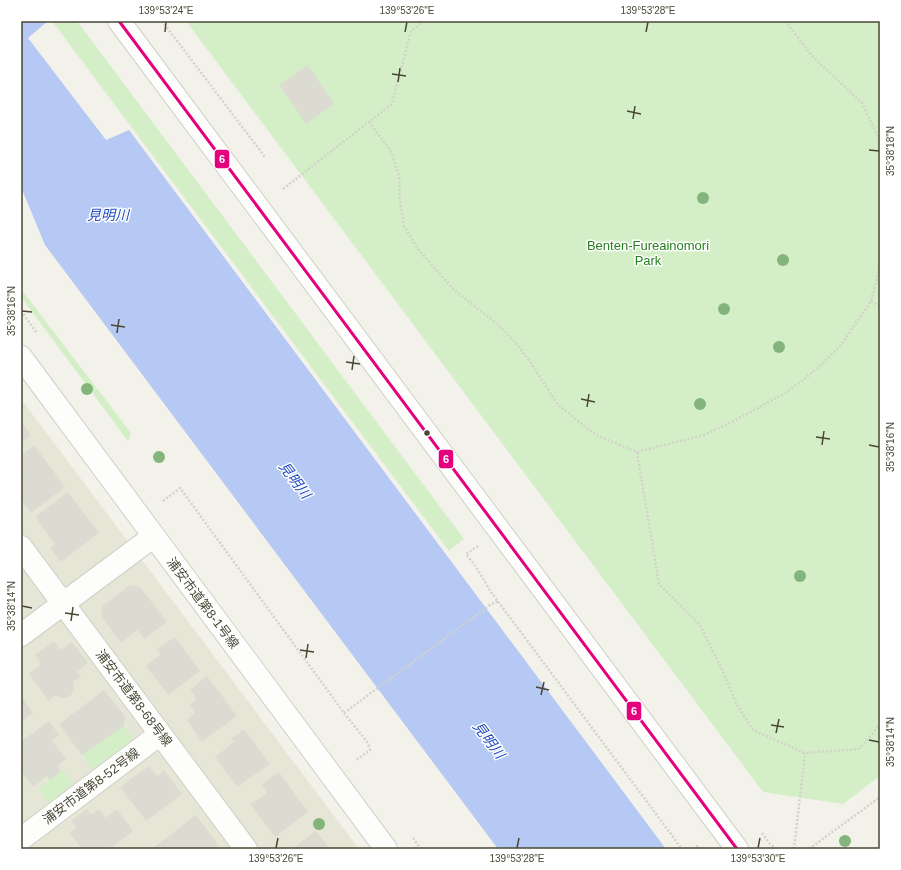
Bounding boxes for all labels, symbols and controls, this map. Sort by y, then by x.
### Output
text: 139°53'24"E [138,5,194,16]
text: 139°53'26"E [379,5,435,16]
text: 139°53'28"E [620,5,676,16]
text: 35°38'18"N [885,126,896,176]
line badge: 6 [214,149,230,169]
text: 6 [219,153,225,165]
water label: 見明川 [87,207,131,223]
park label: Benten-Fureainomori Park [587,238,709,268]
text: 35°38'16"N [6,286,17,336]
text: 35°38'16"N [885,422,896,472]
unlabelled marker [422,428,432,438]
line badge: 6 [438,449,454,469]
text: 6 [443,453,449,465]
water label: 見明川 [276,458,315,503]
street label: 浦安市道第8-1号線 [164,555,242,651]
text: 35°38'14"N [6,581,17,631]
street label: 浦安市道第8-68号線 [93,647,175,749]
line badge: 6 [626,701,642,721]
text: 6 [631,705,637,717]
text: 35°38'14"N [885,717,896,767]
water label: 見明川 [470,718,509,763]
street label: 浦安市道第8-52号線 [40,745,142,827]
text: 139°53'26"E [248,853,304,864]
text: 139°53'28"E [489,853,545,864]
text: 139°53'30"E [730,853,786,864]

